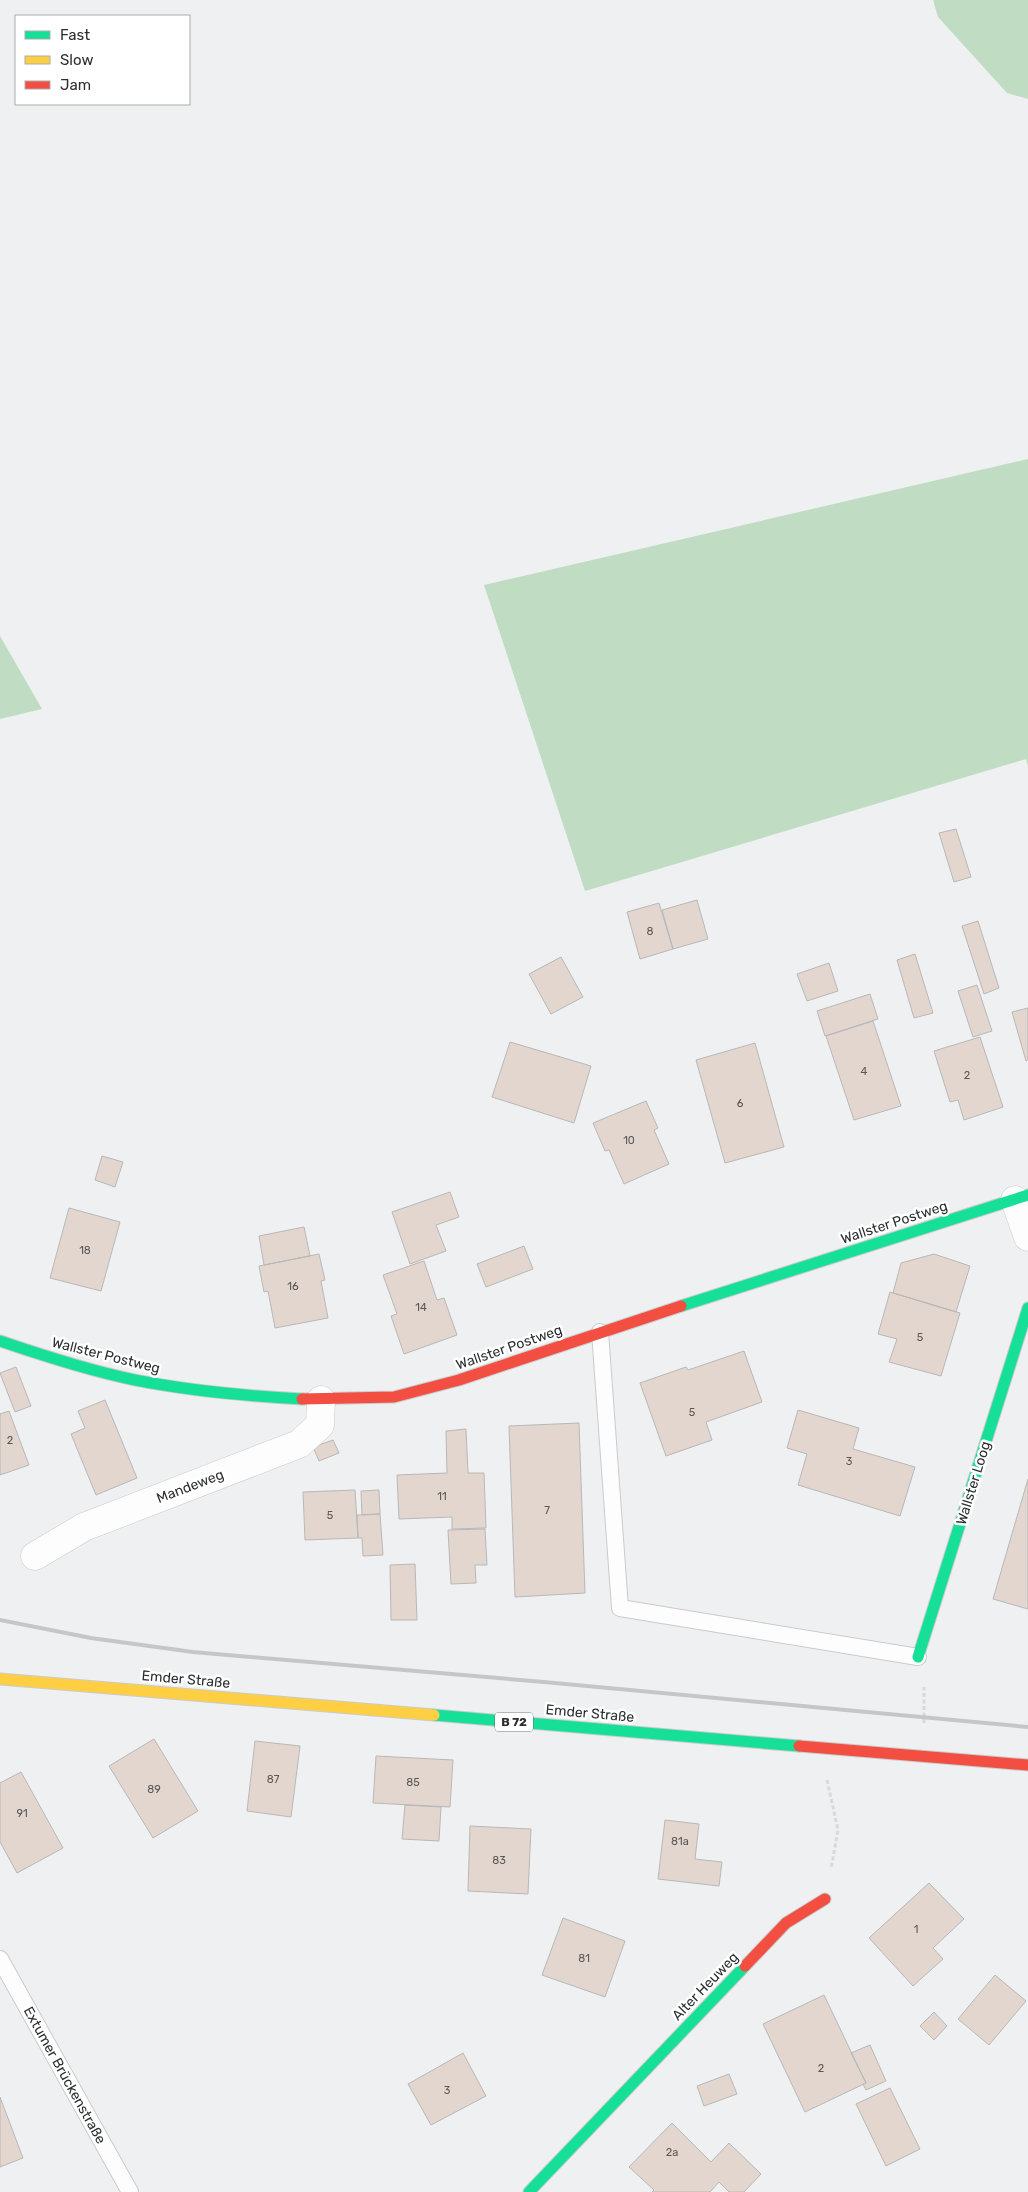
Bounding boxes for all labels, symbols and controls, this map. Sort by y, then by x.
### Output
legend [15,15,190,105]
text: Fast [60,26,90,44]
text: Slow [60,51,93,69]
text: Jam [60,76,91,94]
house number: 8 [647,925,654,938]
house number: 4 [861,1065,868,1078]
house number: 2 [964,1069,970,1082]
house number: 6 [737,1097,744,1110]
house number: 10 [623,1134,635,1147]
street label: Wallster Postweg [839,1197,950,1248]
house number: 18 [79,1244,91,1257]
house number: 16 [287,1280,299,1293]
house number: 14 [415,1301,427,1314]
street label: Wallster Postweg [454,1321,564,1374]
house number: 5 [917,1331,924,1344]
street label: Wallster Postweg [50,1334,162,1377]
house number: 5 [689,1406,696,1419]
house number: 2 [7,1434,13,1447]
street label: Wallster Loog [953,1439,994,1527]
house number: 3 [846,1455,853,1468]
street label: Mandeweg [154,1466,226,1507]
house number: 11 [437,1490,447,1503]
house number: 7 [544,1504,550,1517]
house number: 5 [327,1509,334,1522]
street label: Emder Straße [141,1667,231,1692]
street label: Emder Straße [545,1701,635,1726]
road number: B 72 [495,1712,533,1731]
house number: 87 [267,1773,280,1786]
house number: 85 [406,1776,420,1789]
house number: 89 [147,1783,161,1796]
house number: 91 [16,1807,28,1820]
house number: 81a [671,1835,689,1848]
house number: 83 [492,1854,506,1867]
house number: 1 [914,1923,918,1936]
street label: Alter Heuweg [669,1949,742,2024]
house number: 81 [578,1952,590,1965]
street label: Extumer Brückenstraße [20,2004,109,2147]
house number: 2 [818,2062,824,2075]
house number: 3 [444,2084,451,2097]
house number: 2a [666,2146,678,2159]

